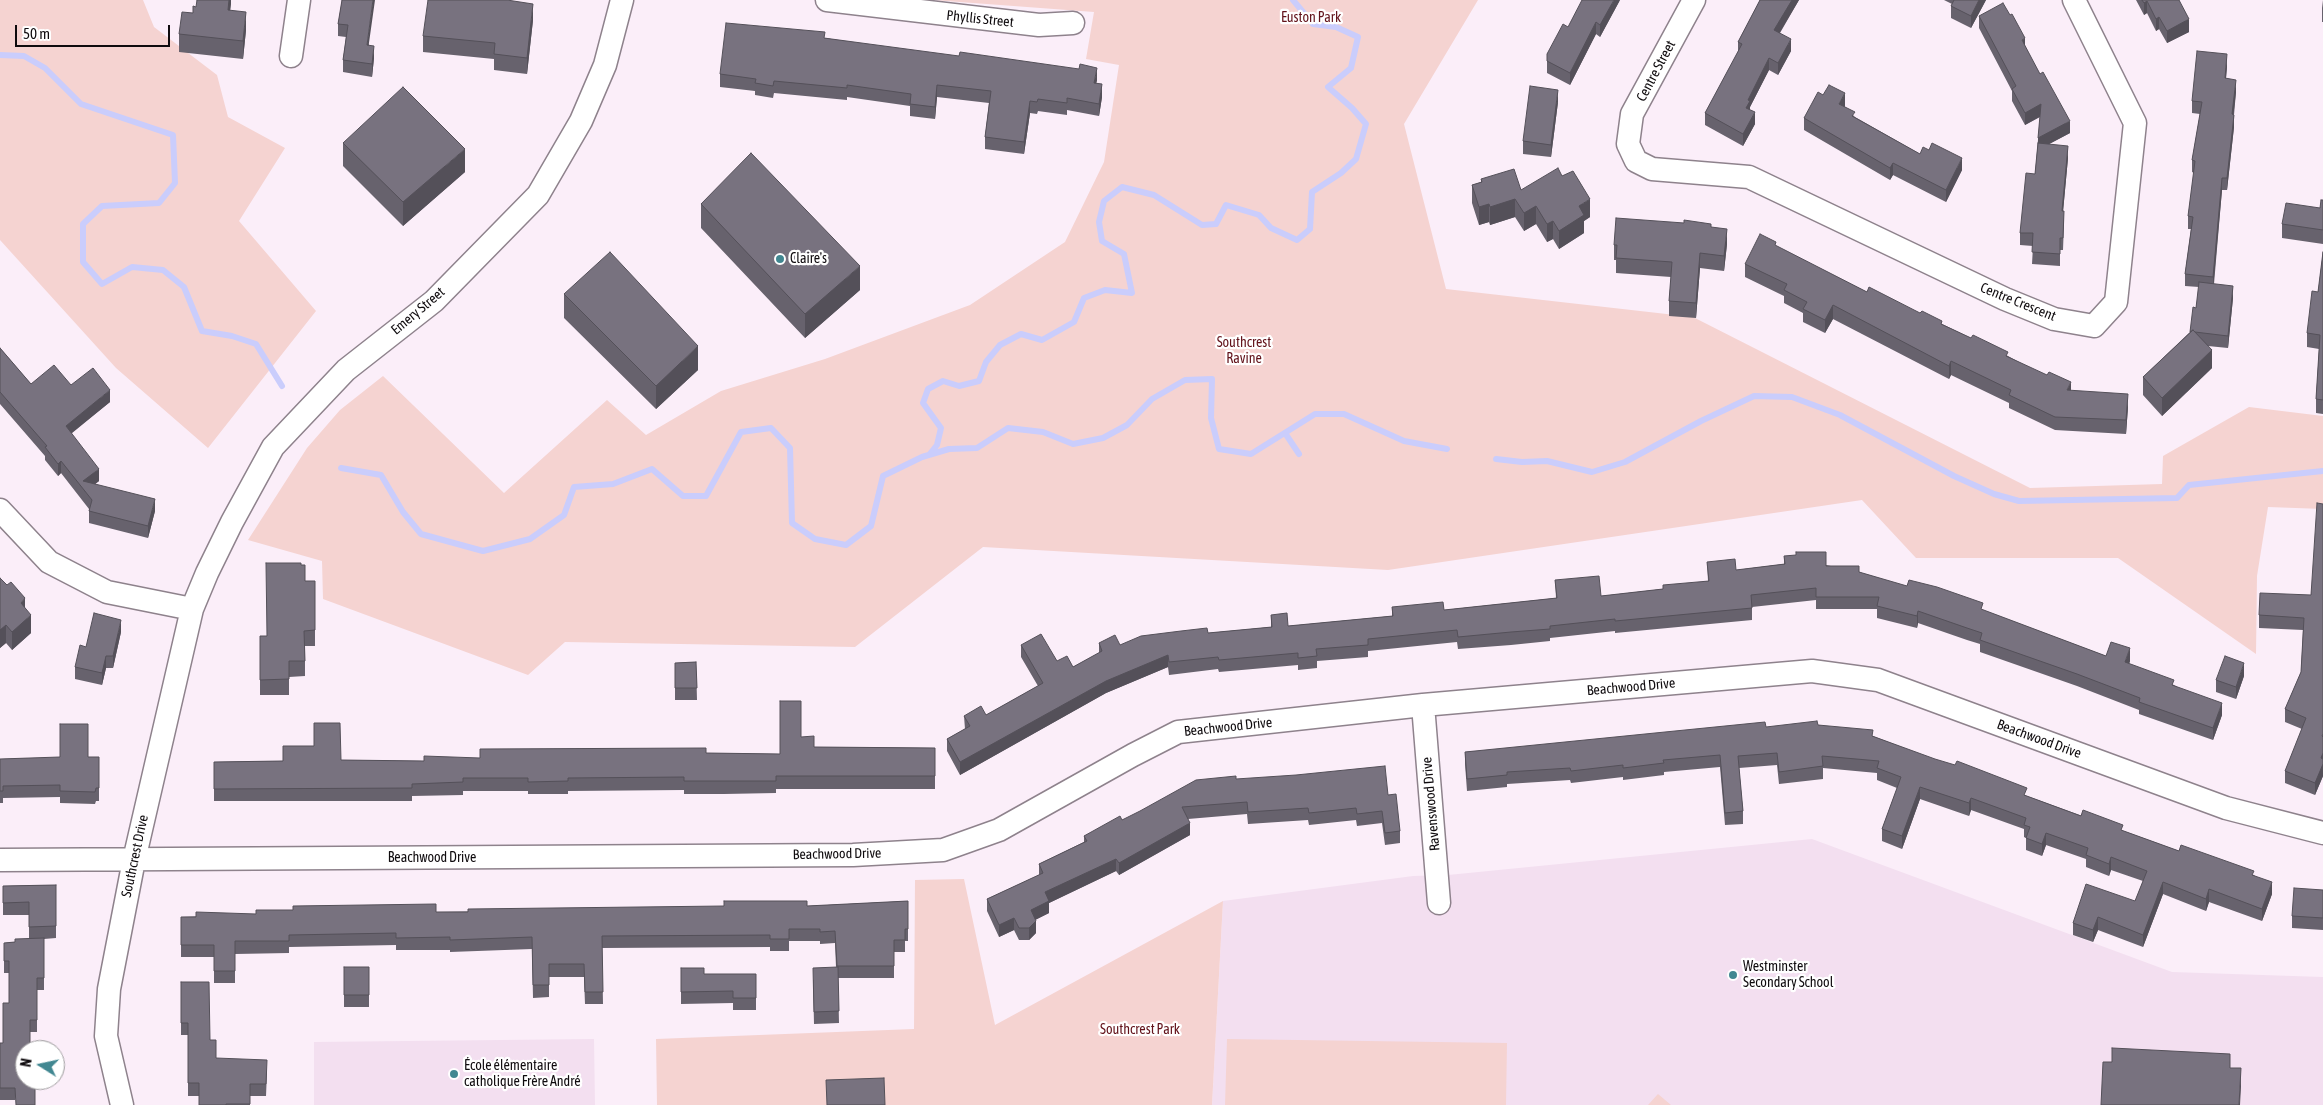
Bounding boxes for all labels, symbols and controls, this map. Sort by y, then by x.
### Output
street label: Phyllis Street [945,7,1015,31]
park label: Euston Park [1281,10,1341,26]
scale bar [18,15,172,47]
text: 50 m [23,25,50,42]
street label: Centre Street [1633,38,1679,104]
place label: Claire's [790,251,827,267]
marker: Claire's [774,253,786,265]
street label: Centre Crescent [1978,279,2058,325]
street label: Emery Street [388,284,448,338]
park label: Southcrest Ravine [1217,335,1271,368]
street label: Beachwood Drive [1586,675,1676,699]
street label: Beachwood Drive [1183,714,1273,740]
street label: Beachwood Drive [1995,716,2083,762]
street label: Ravenswood Drive [1419,756,1443,852]
street label: Southcrest Drive [118,813,152,899]
street label: Beachwood Drive [793,845,881,863]
street label: Beachwood Drive [388,850,476,866]
place label: Westminster Secondary School [1743,959,1833,992]
marker: Westminster Secondary School [1727,969,1739,981]
park label: Southcrest Park [1100,1022,1180,1038]
north arrow [15,1040,65,1090]
text: N [18,1057,35,1068]
place label: École élémentaire catholique Frère André [464,1058,581,1090]
marker: École élémentaire catholique Frère André [448,1068,460,1080]

